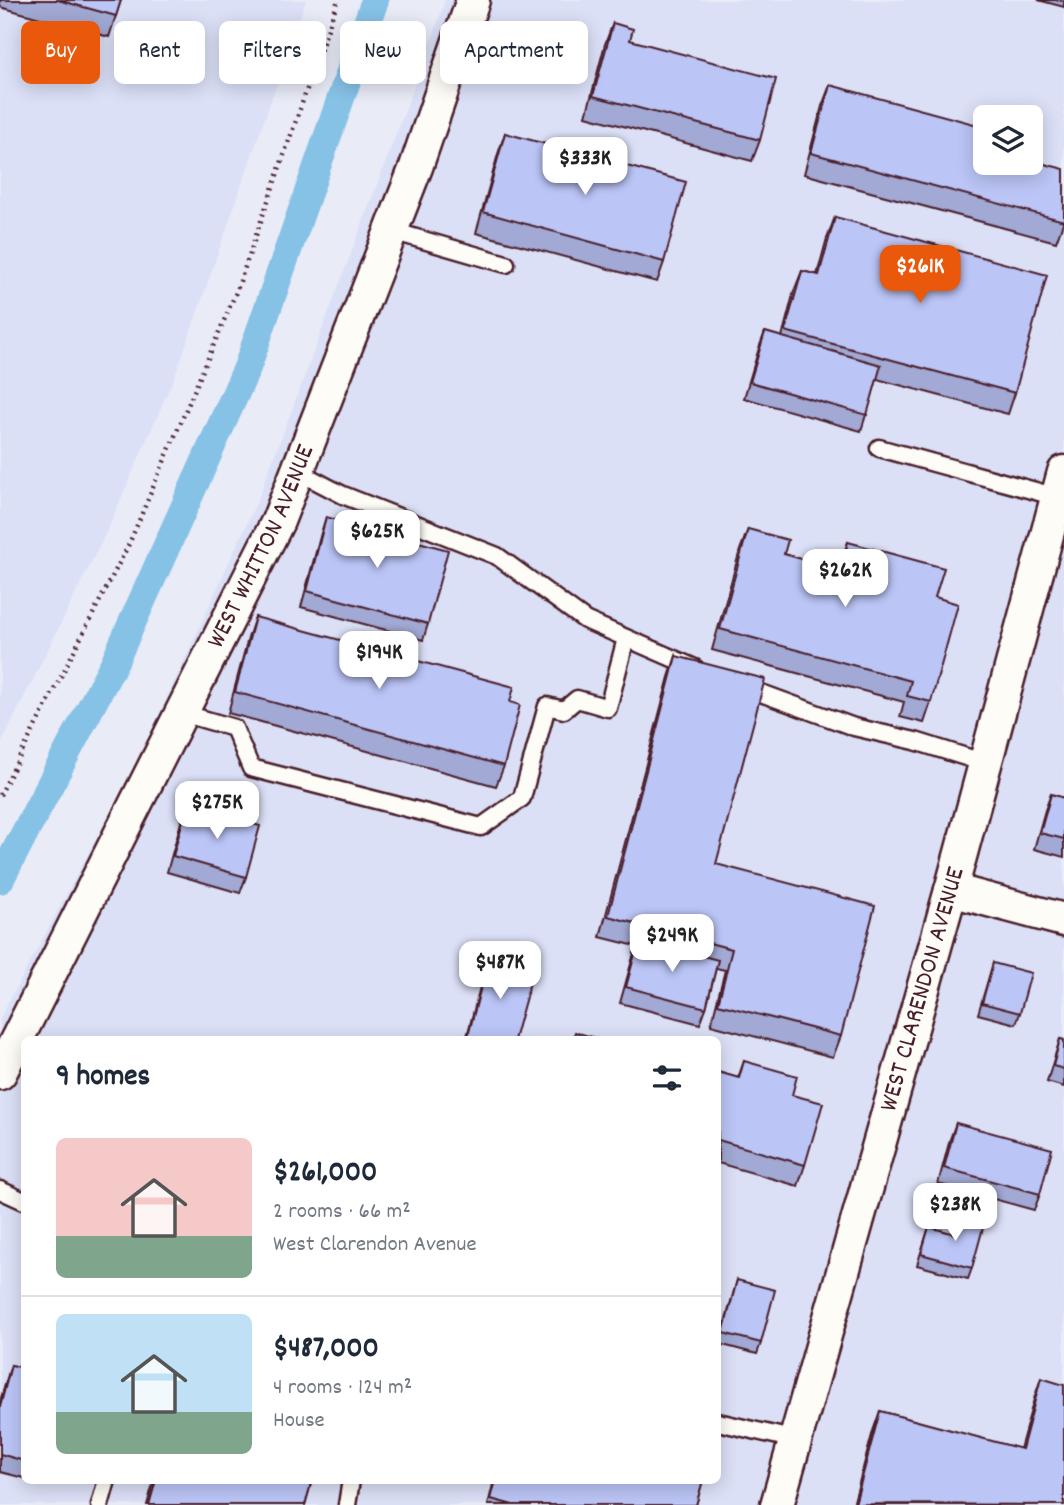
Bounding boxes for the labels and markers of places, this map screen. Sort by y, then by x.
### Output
pin: $333K [536,138,634,197]
pin: $261K [871,246,969,305]
pin: $625K [328,510,426,570]
pin: $262K [796,550,894,609]
pin: $194K [330,632,428,691]
pin: $275K [168,782,266,841]
pin: $249K [623,914,721,974]
pin: $487K [451,942,549,1001]
pin: $238K [906,1184,1004,1243]

